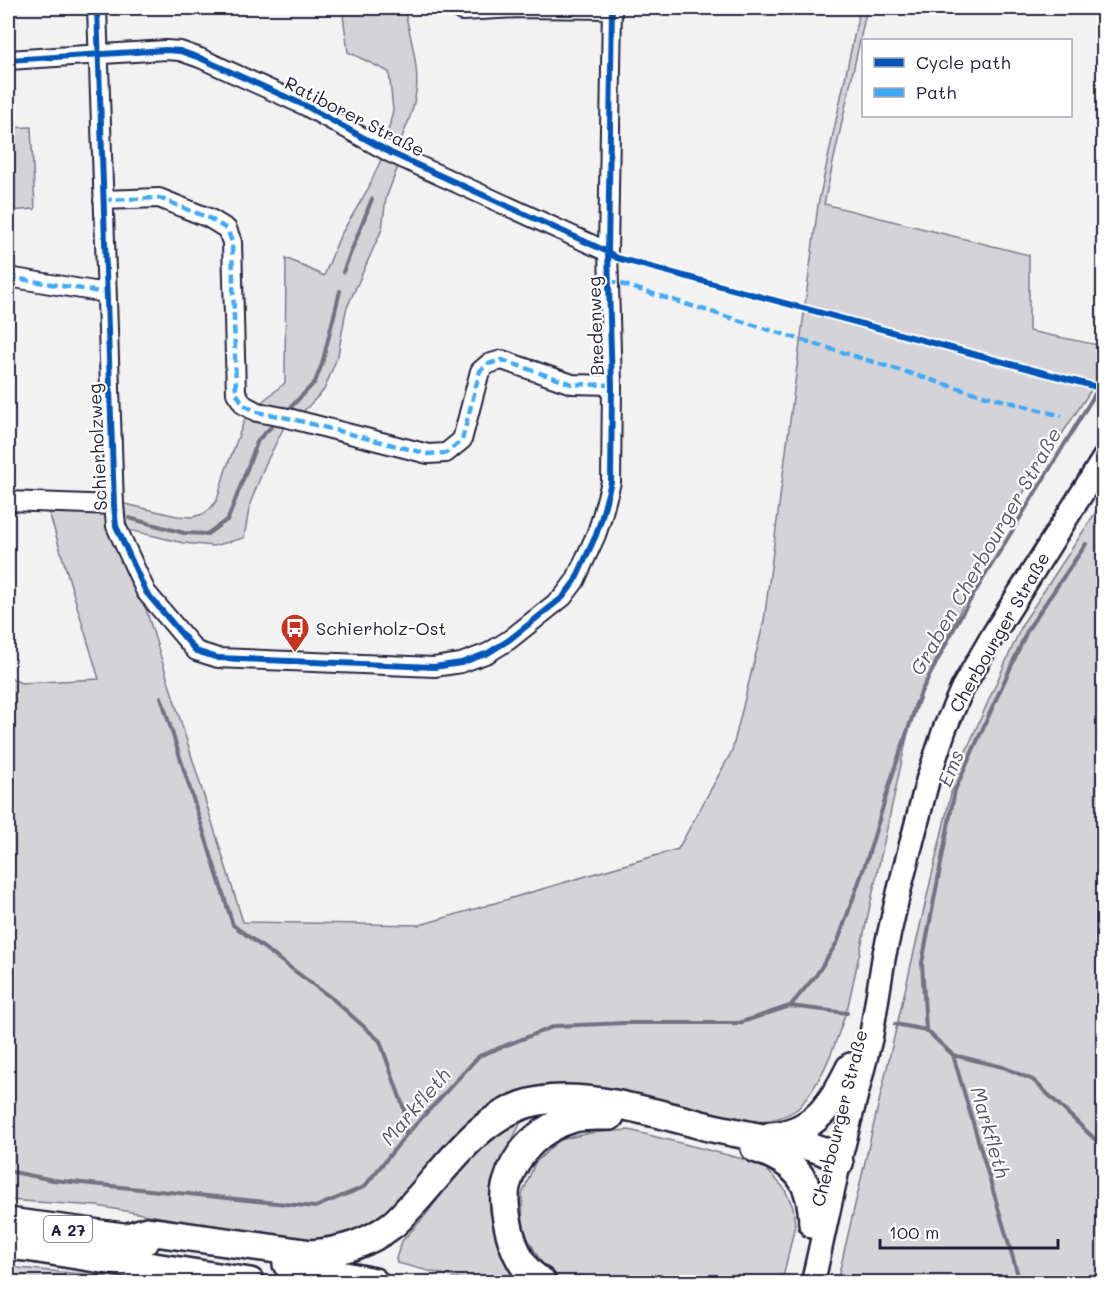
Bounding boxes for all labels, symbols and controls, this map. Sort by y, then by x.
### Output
legend [862,39,1072,117]
text: Cycle path [916,50,1011,74]
street label: Ratiborer Straße [281,70,429,162]
text: Path [916,80,956,104]
street label: Bredenweg [581,276,609,376]
street label: Schierholzweg [82,383,112,511]
water label: Graben Cherbourger Straße [904,423,1066,679]
street label: Cherbourger Straße [944,548,1054,716]
bus stop icon: Schierholz-Ost [279,612,311,654]
place label: Schierholz-Ost [316,616,446,640]
water label: Ems [931,746,969,790]
street label: Cherbourger Straße [805,1027,873,1209]
water label: Markfleth [374,1062,456,1150]
water label: Markfleth [966,1083,1016,1181]
scale bar [880,1212,1058,1250]
road number: A 27 [44,1216,92,1242]
text: 100 m [889,1220,939,1244]

